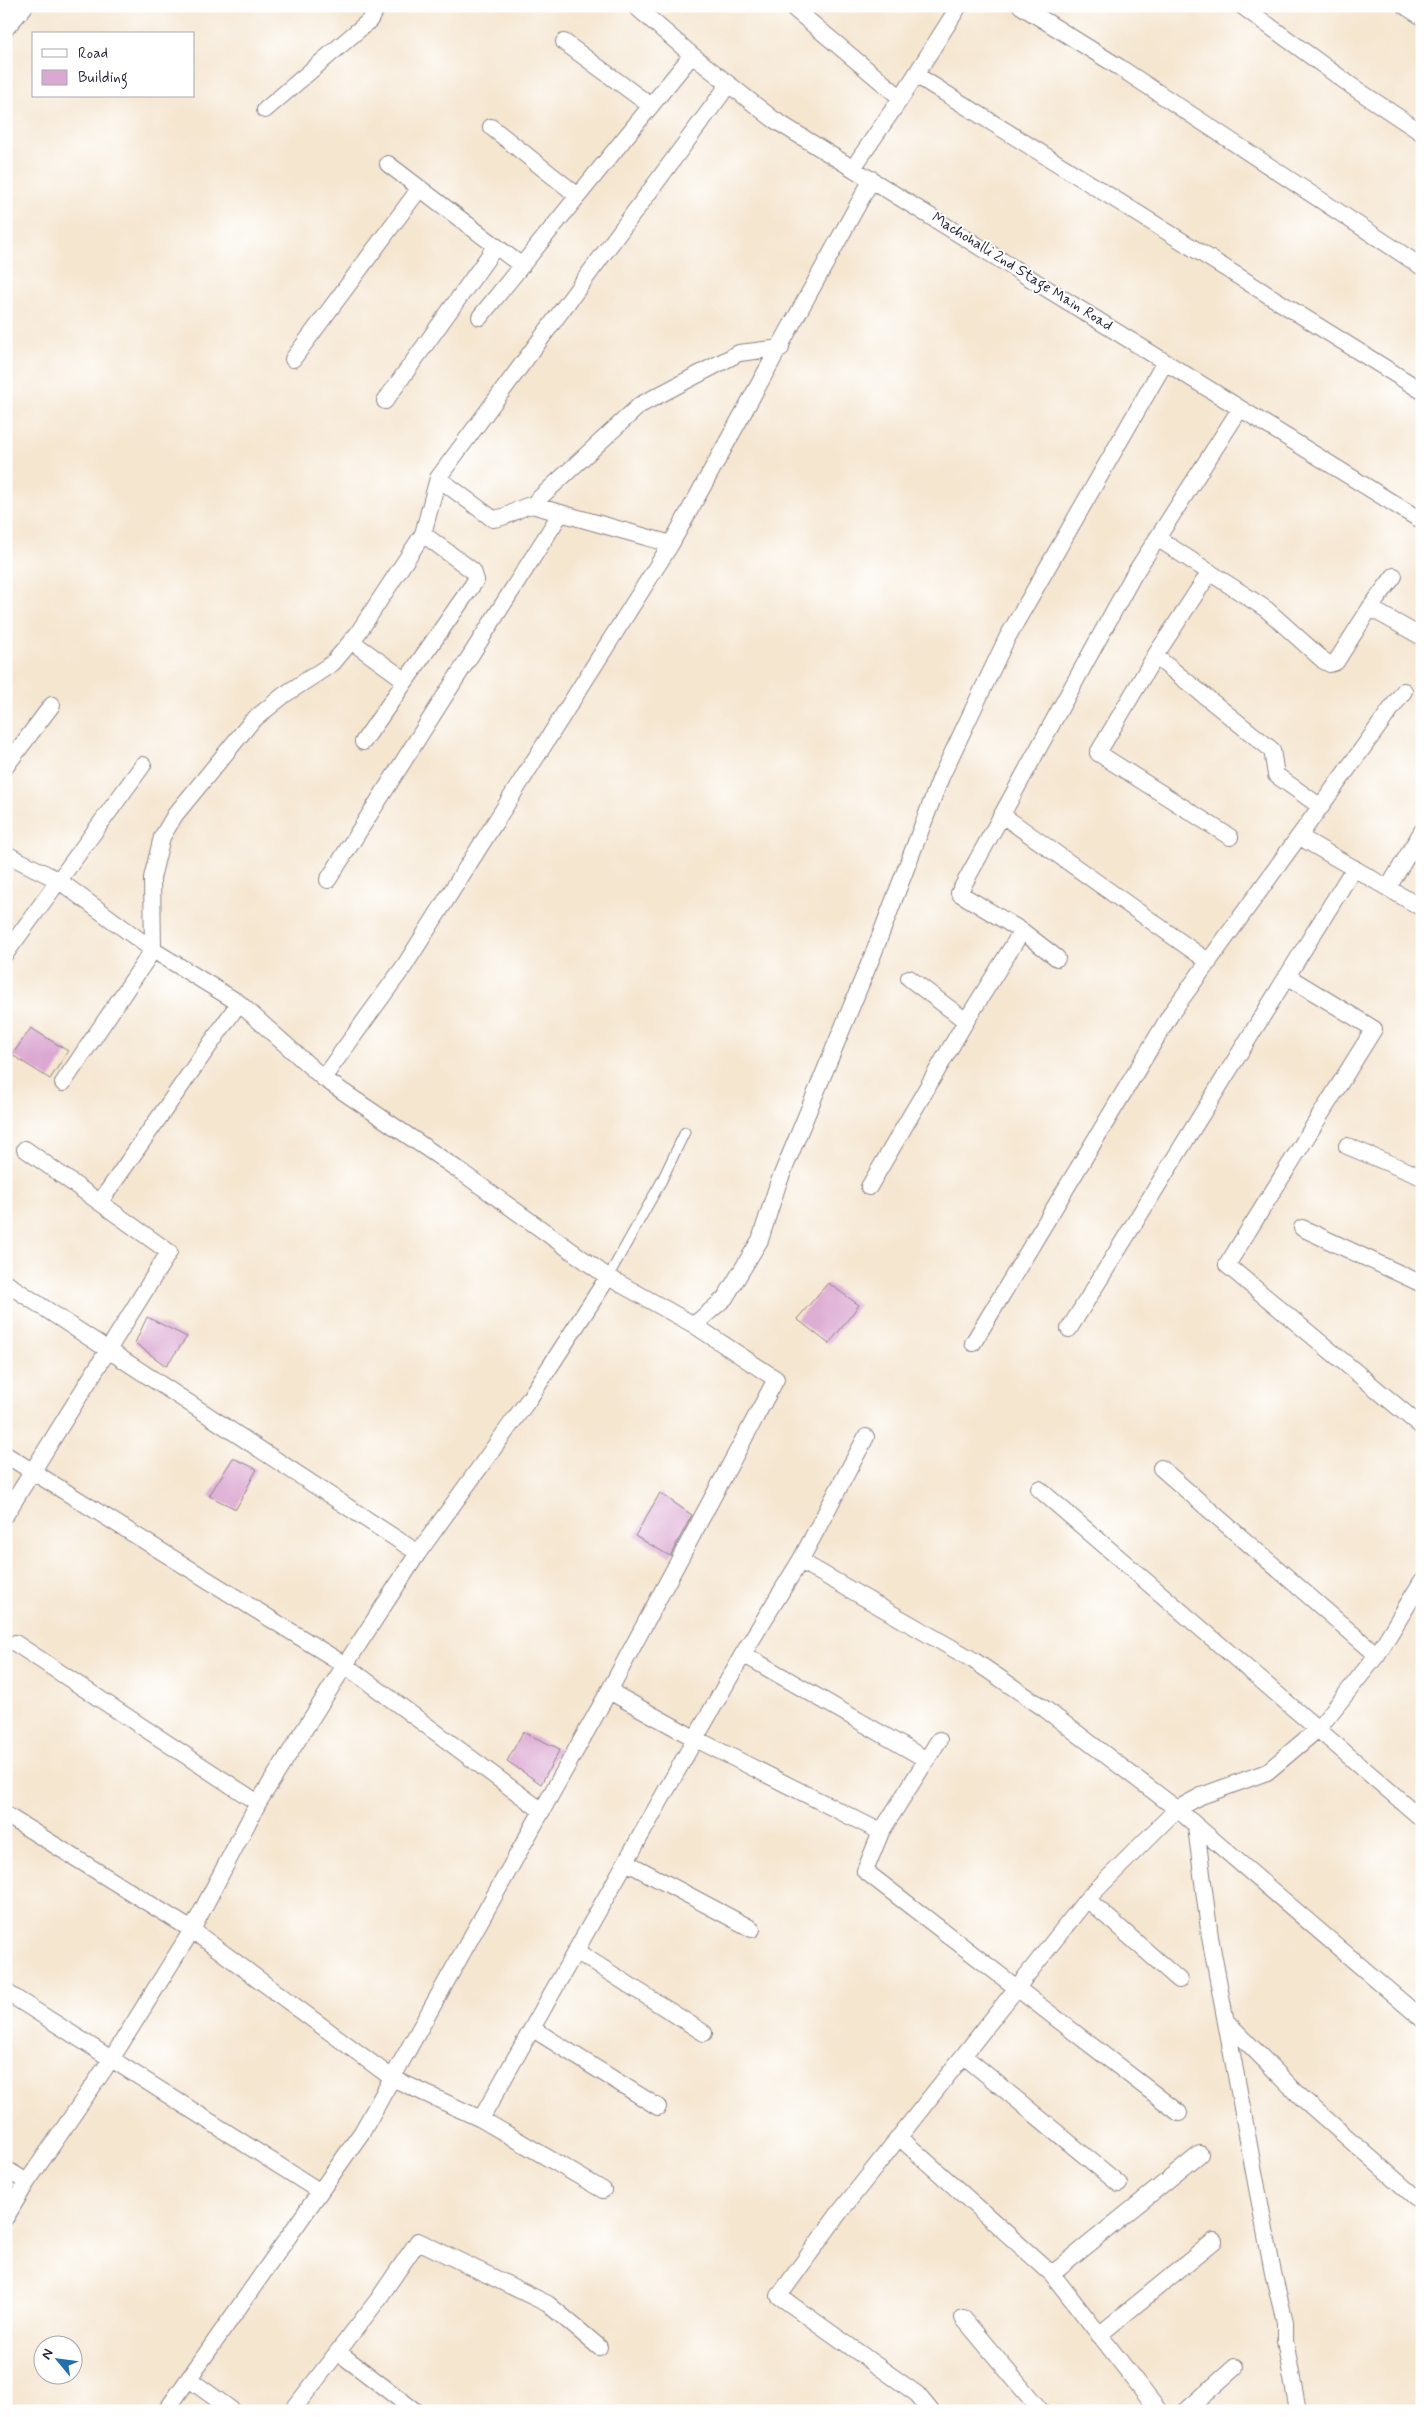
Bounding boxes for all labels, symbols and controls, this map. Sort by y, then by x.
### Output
legend [32,32,195,98]
text: Road [78,44,108,64]
text: Building [78,68,128,89]
street label: Machohalli 2nd Stage Main Road [927,208,1116,337]
north arrow [32,2334,82,2384]
text: N [37,2346,58,2363]

